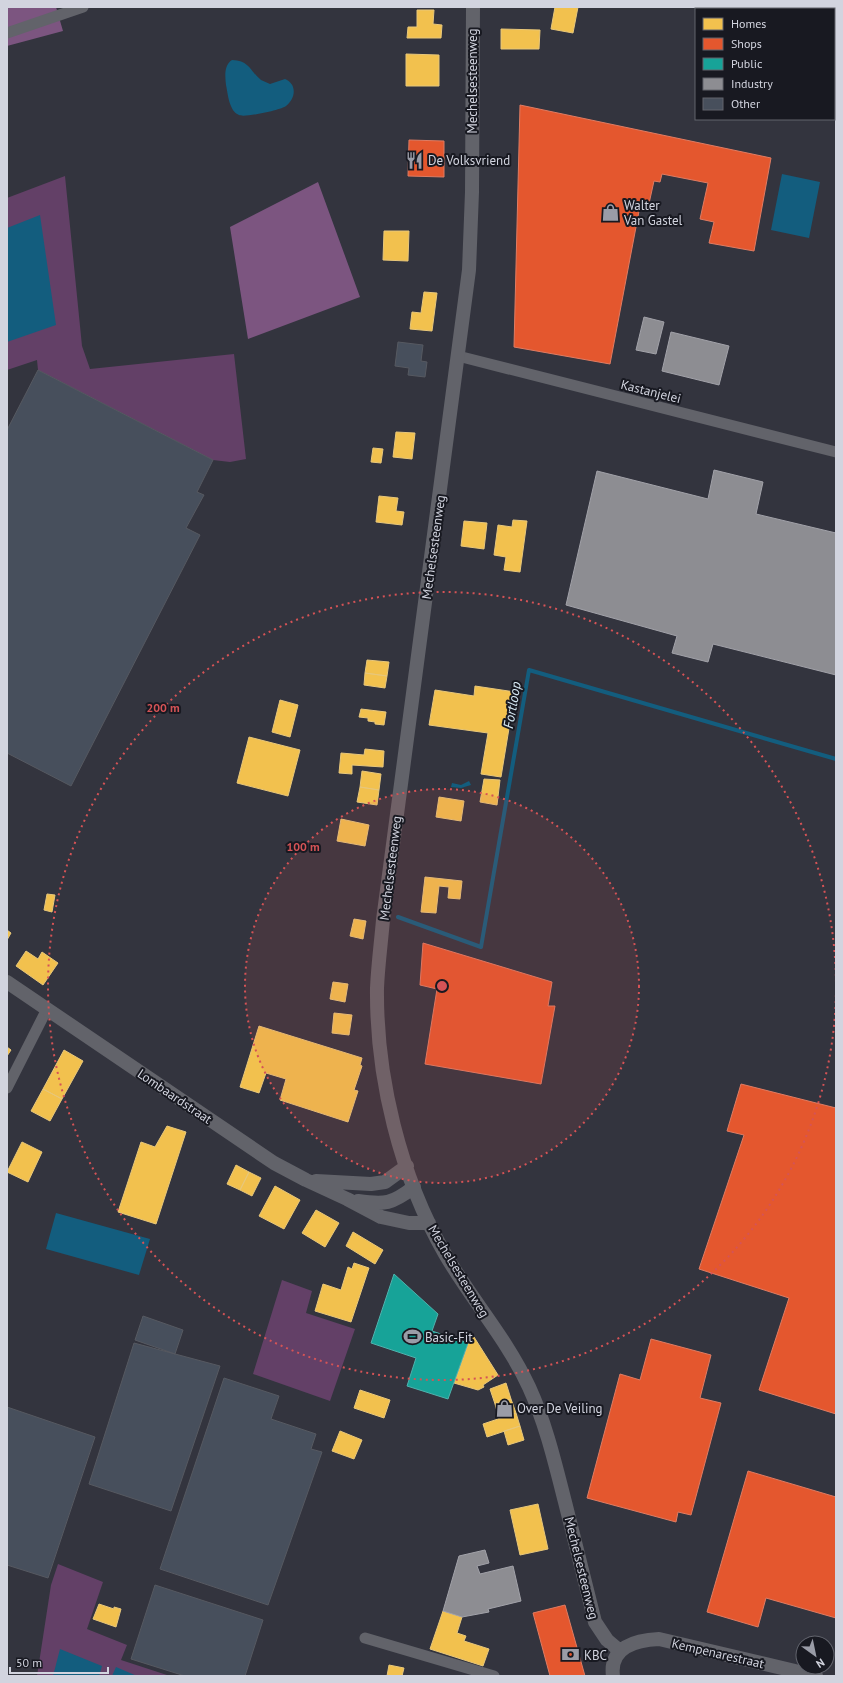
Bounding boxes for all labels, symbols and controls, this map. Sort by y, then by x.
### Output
legend [695,8,835,120]
text: Homes [731,16,766,31]
street label: Mechelsesteenweg [464,29,481,133]
text: Shops [731,36,762,51]
text: Public [731,56,763,71]
text: Industry [731,76,773,91]
text: Other [731,96,760,111]
restaurant icon: De Volksvriend [405,150,425,170]
place label: De Volksvriend [428,152,510,169]
place label: Walter Van Gastel [623,197,683,229]
shop icon: Walter Van Gastel [601,202,621,222]
street label: Kastanjelei [619,376,683,407]
street label: Mechelsesteenweg [418,494,449,600]
water label: Fortloop [499,680,525,730]
text: 200 m [146,700,180,715]
street label: Mechelsesteenweg [376,815,405,921]
text: 100 m [286,839,320,854]
centre of rings [435,979,449,993]
street label: Lombaardstraat [134,1065,216,1128]
street label: Mechelsesteenweg [424,1222,493,1321]
sports icon: Basic-Fit [402,1327,422,1347]
place label: Basic-Fit [425,1329,473,1346]
shop icon: Over De Veiling [494,1398,514,1418]
place label: Over De Veiling [517,1400,603,1417]
street label: Mechelsesteenweg [561,1515,602,1621]
street label: Kempenarestraat [670,1635,766,1673]
north arrow [795,1635,835,1675]
bank icon: KBC [561,1645,581,1665]
place label: KBC [584,1647,607,1664]
scale bar [10,1649,108,1675]
text: 50 m [16,1655,42,1670]
text: N [814,1656,827,1671]

